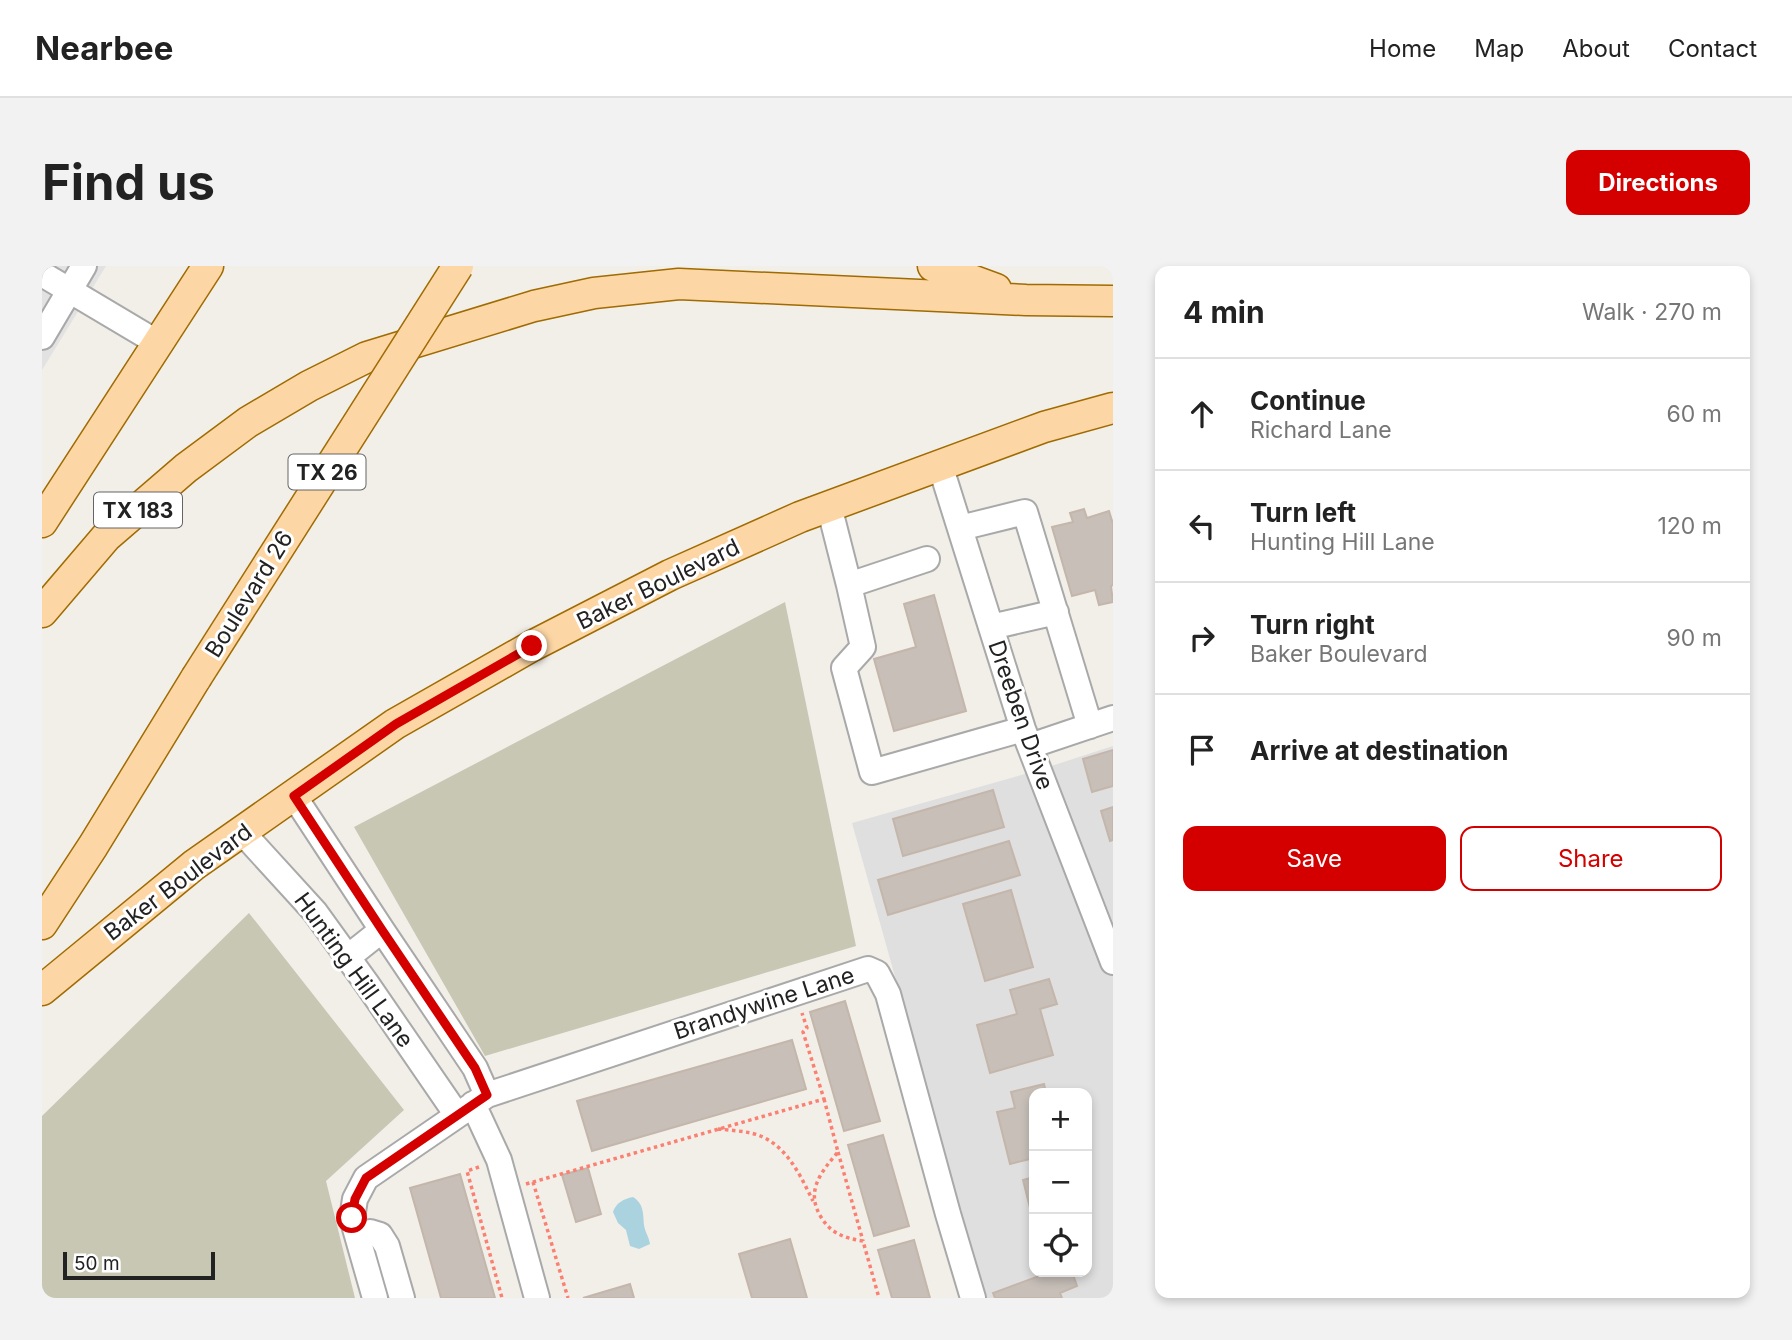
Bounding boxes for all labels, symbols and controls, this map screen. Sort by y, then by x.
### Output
text: Nearbee [35,28,173,68]
text: Home [1369,34,1436,63]
text: Map [1474,34,1524,63]
text: About [1562,34,1630,63]
text: Contact [1668,34,1757,63]
button: Directions [1566,150,1750,215]
text: Find us [42,153,215,212]
text: 4 min [1183,294,1265,330]
text: Walk · 270 m [1582,298,1722,326]
text: Continue [1250,385,1366,416]
icon: ahead [1183,395,1221,433]
text: 60 m [1667,400,1722,428]
text: Richard Lane [1250,416,1392,444]
road number: TX 26 [288,454,366,490]
road number: TX 183 [94,492,182,528]
text: Turn left [1250,497,1356,528]
icon: left [1183,507,1221,545]
text: 120 m [1657,512,1722,540]
street label: Boulevard 26 [199,526,299,662]
text: Hunting Hill Lane [1250,528,1435,556]
street label: Baker Boulevard [572,532,744,636]
text: Turn right [1250,609,1375,640]
icon: right [1183,619,1221,657]
text: 90 m [1667,624,1722,652]
route end [516,630,547,661]
street label: Dreeben Drive [982,637,1060,793]
text: Baker Boulevard [1250,640,1428,668]
icon: arrive [1183,731,1221,769]
text: Arrive at destination [1250,735,1509,766]
street label: Baker Boulevard [99,817,257,947]
button: Save [1183,826,1446,891]
button: Share [1460,826,1722,891]
street label: Hunting Hill Lane [288,887,420,1053]
street label: Brandywine Lane [670,961,858,1045]
map controls [1029,1088,1092,1277]
button: + [1029,1088,1092,1151]
button: − [1029,1151,1092,1214]
route start [336,1202,367,1233]
button: locate [1029,1214,1092,1277]
scale bar [63,1249,215,1281]
text: 50 m [74,1252,120,1275]

